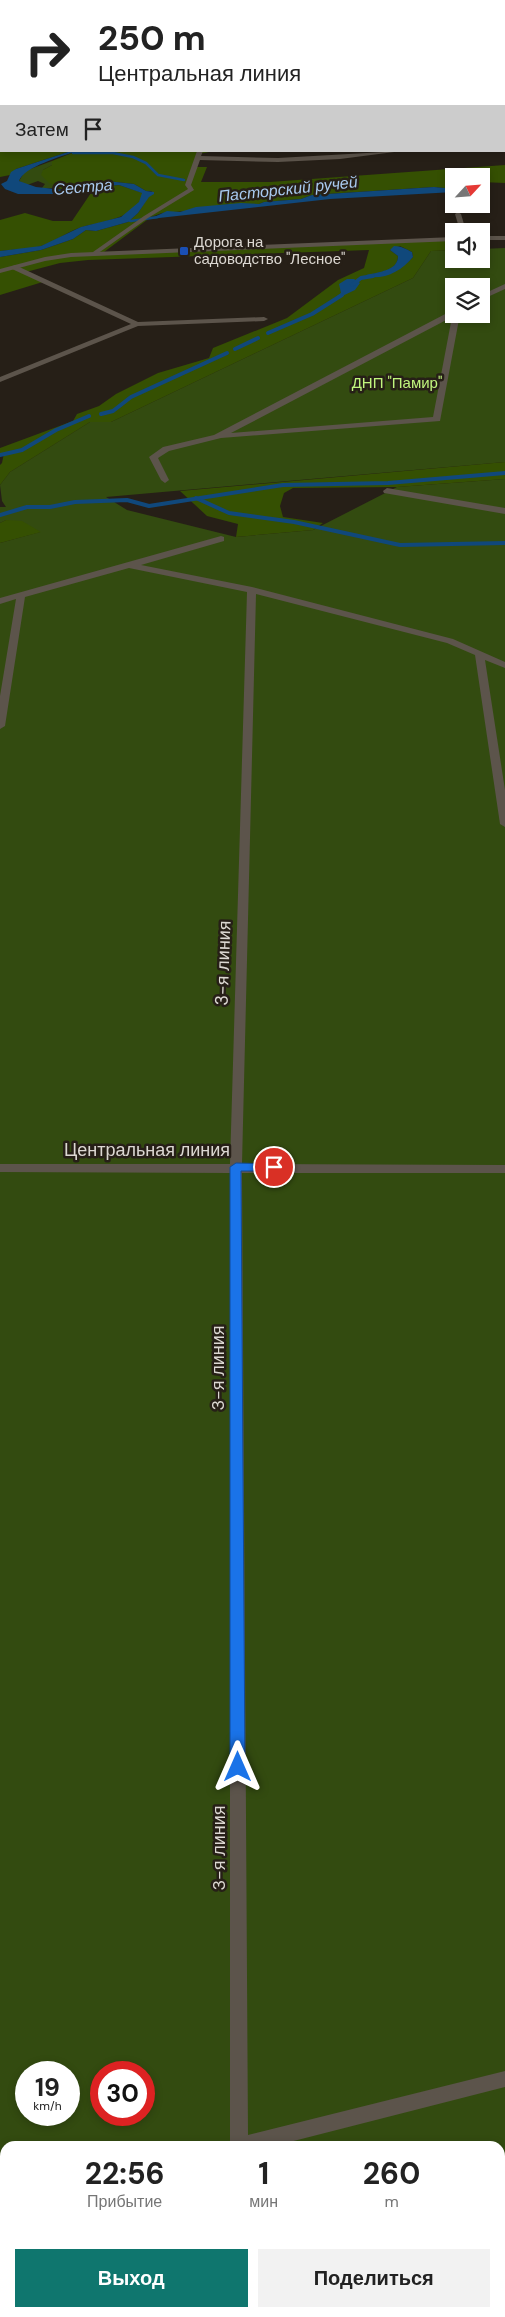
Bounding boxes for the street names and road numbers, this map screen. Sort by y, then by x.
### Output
street label: 3-я линия [210,920,236,1006]
street label: Центральная линия [64,1138,230,1162]
street label: 3-я линия [206,1325,230,1411]
street label: 3-я линия [207,1805,231,1891]

